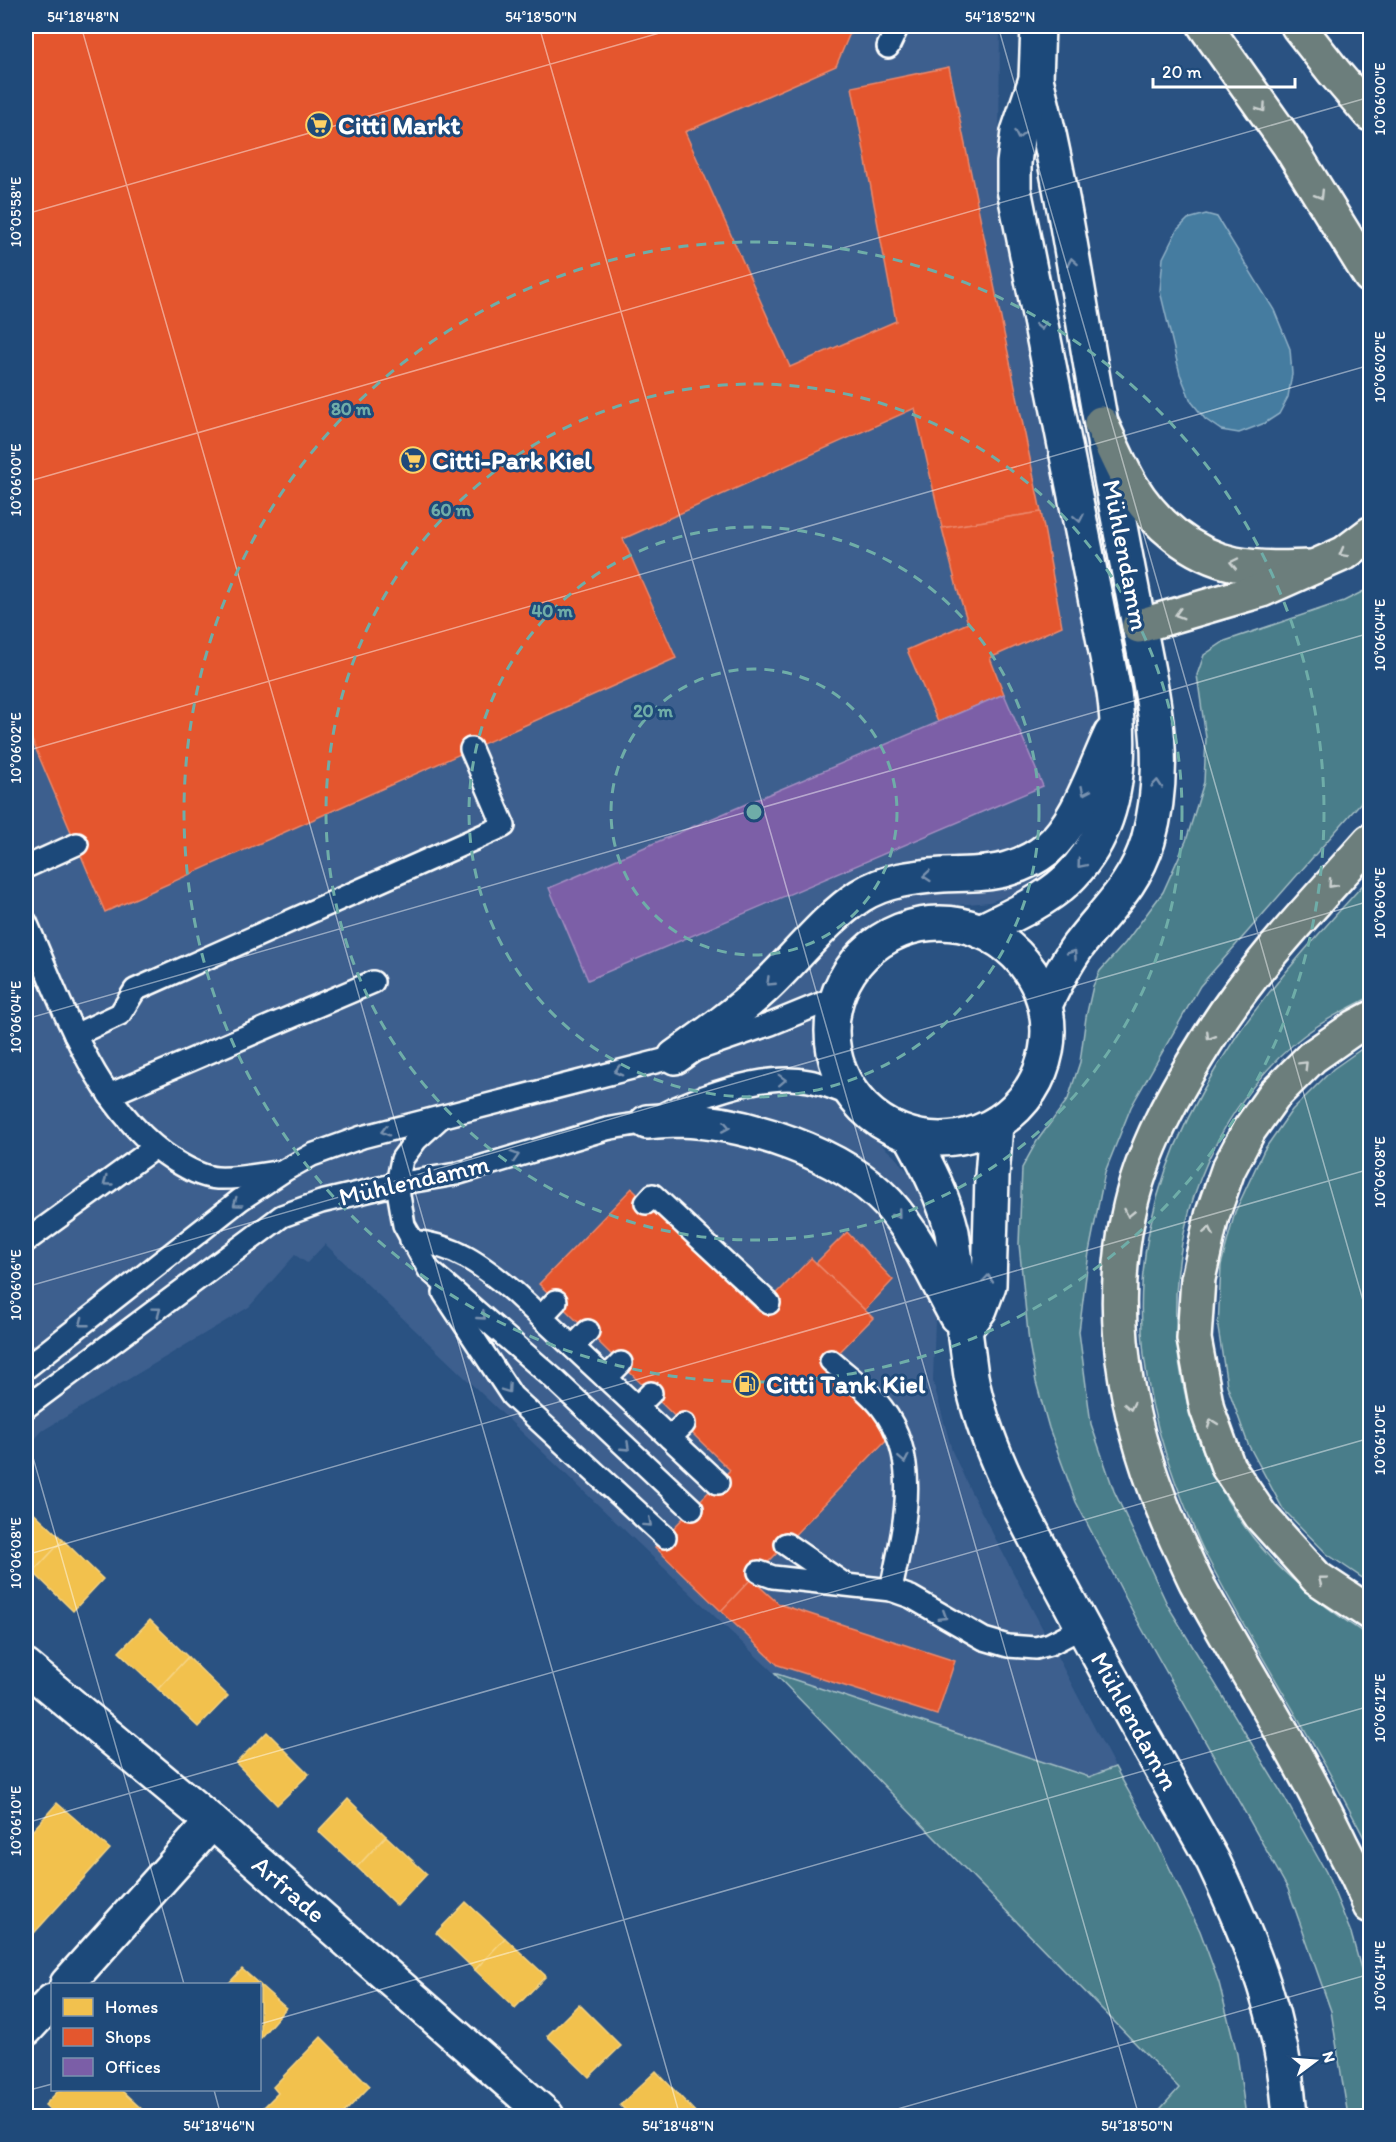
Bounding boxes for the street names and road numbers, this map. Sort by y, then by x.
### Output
street label: Mühlendamm [1096,477,1156,633]
street label: Mühlendamm [336,1147,492,1213]
street label: Mühlendamm [1084,1646,1186,1796]
street label: Arfrade [246,1848,332,1930]

